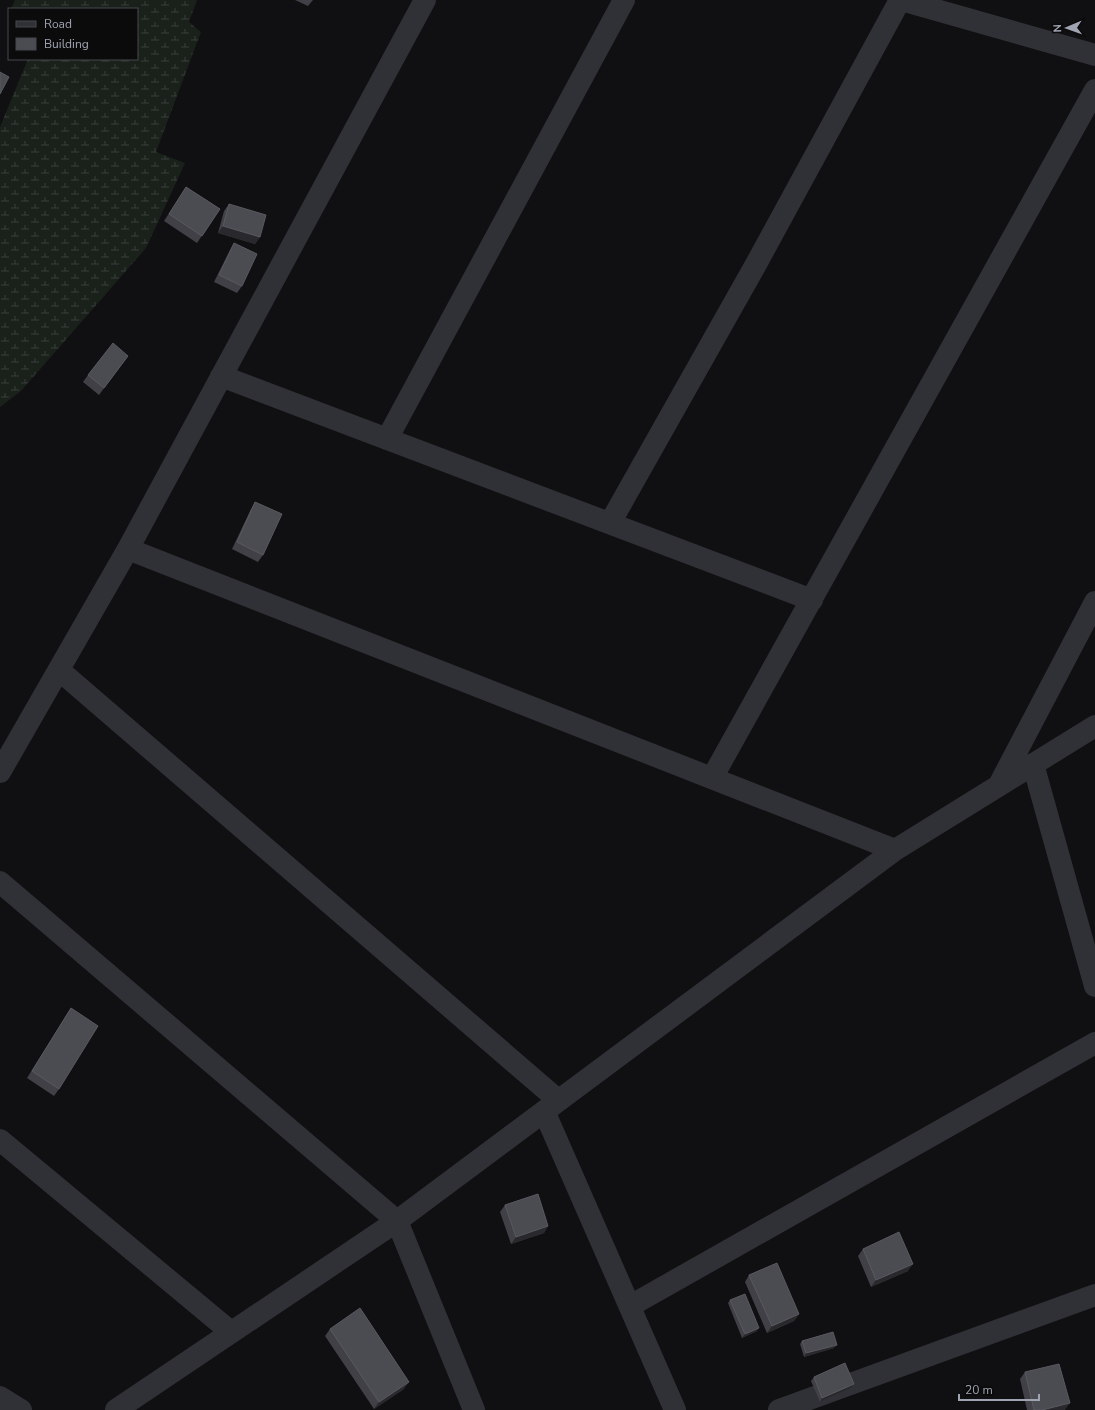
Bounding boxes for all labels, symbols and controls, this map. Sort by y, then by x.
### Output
legend [8,8,138,60]
north arrow [1047,8,1087,48]
text: Road [44,16,72,32]
text: N [1050,24,1065,33]
text: Building [44,36,89,52]
scale bar [959,1376,1039,1402]
text: 20 m [965,1382,993,1398]

